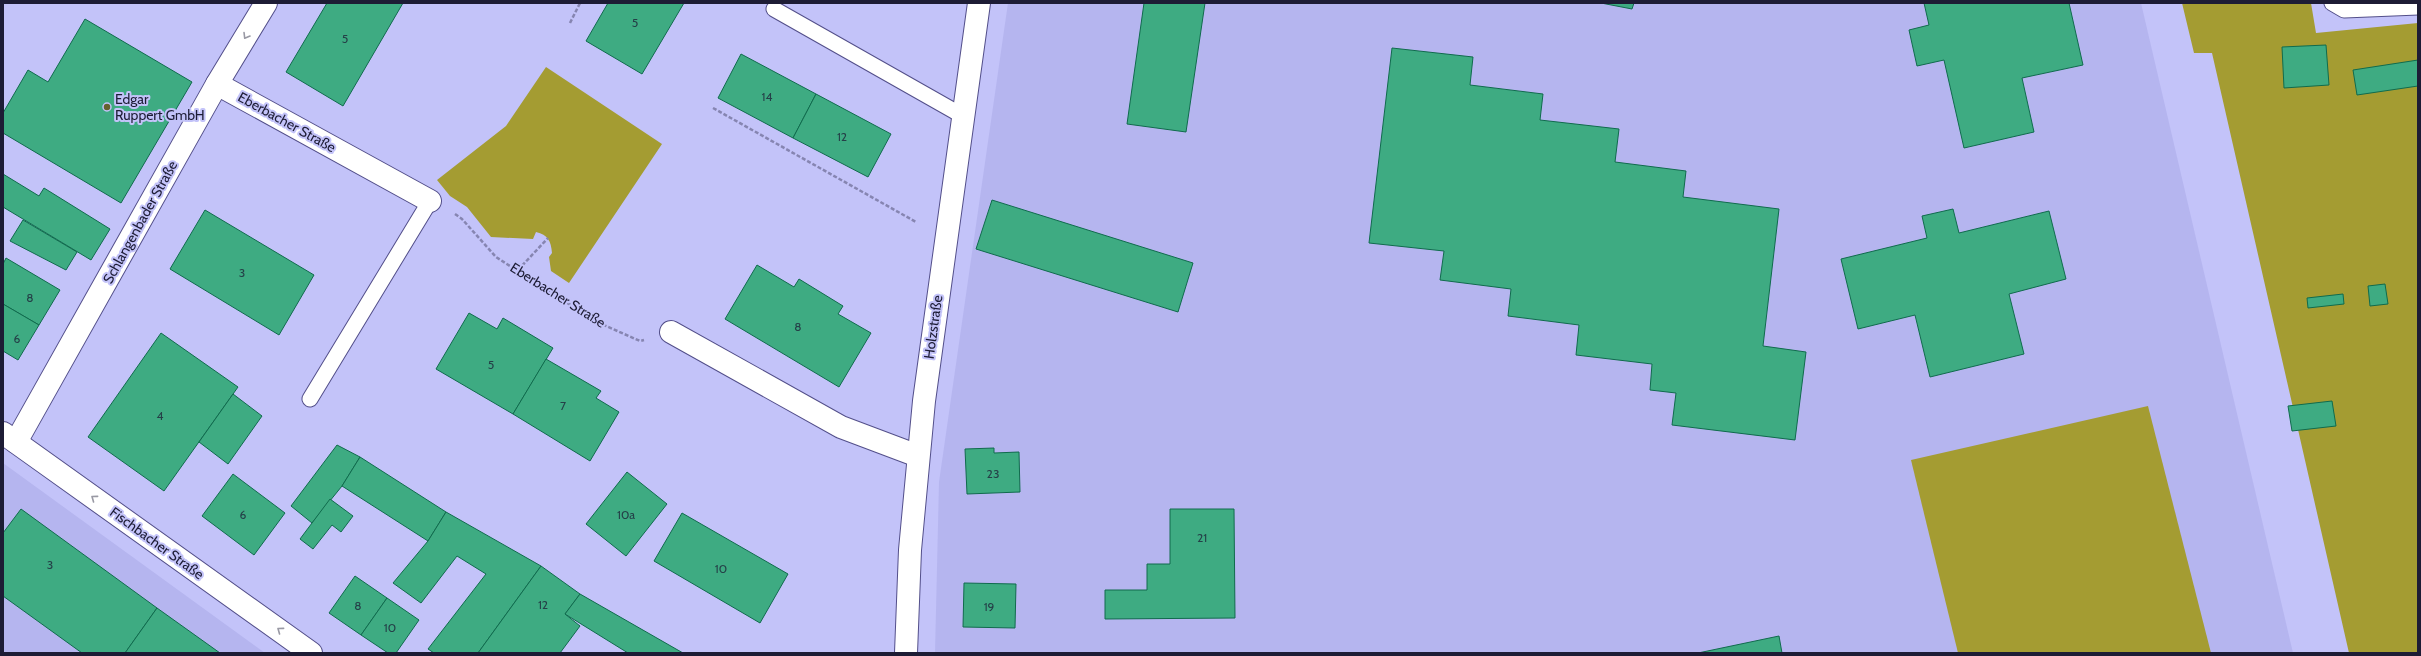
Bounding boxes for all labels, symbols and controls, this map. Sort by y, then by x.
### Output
house number: 5 [632,15,638,30]
house number: 5 [342,31,348,46]
one-way arrow [243,32,251,39]
street label: Eberbacher Straße [235,88,339,156]
house number: 14 [762,89,772,104]
place label: Edgar Ruppert GmbH [115,90,205,124]
marker: Edgar Ruppert GmbH [102,102,112,112]
house number: 12 [837,129,847,144]
street label: Schlangenbader Straße [99,157,181,287]
street label: Eberbacher Straße [507,258,609,332]
house number: 3 [239,265,245,280]
house number: 8 [26,290,34,305]
street label: Holzstraße [920,294,946,360]
house number: 8 [794,319,802,334]
house number: 6 [14,331,21,346]
house number: 5 [488,357,494,372]
house number: 7 [560,398,566,413]
house number: 4 [157,408,164,423]
house number: 23 [987,466,999,481]
one-way arrow [91,495,98,503]
street label: Fischbacher Straße [106,503,208,583]
house number: 6 [240,507,247,522]
house number: 10a [617,507,635,522]
house number: 21 [1197,530,1207,545]
house number: 3 [47,557,53,572]
house number: 10 [715,561,727,576]
house number: 12 [538,597,548,612]
house number: 8 [354,598,362,613]
house number: 19 [984,599,995,614]
house number: 10 [384,620,396,635]
one-way arrow [277,628,284,635]

